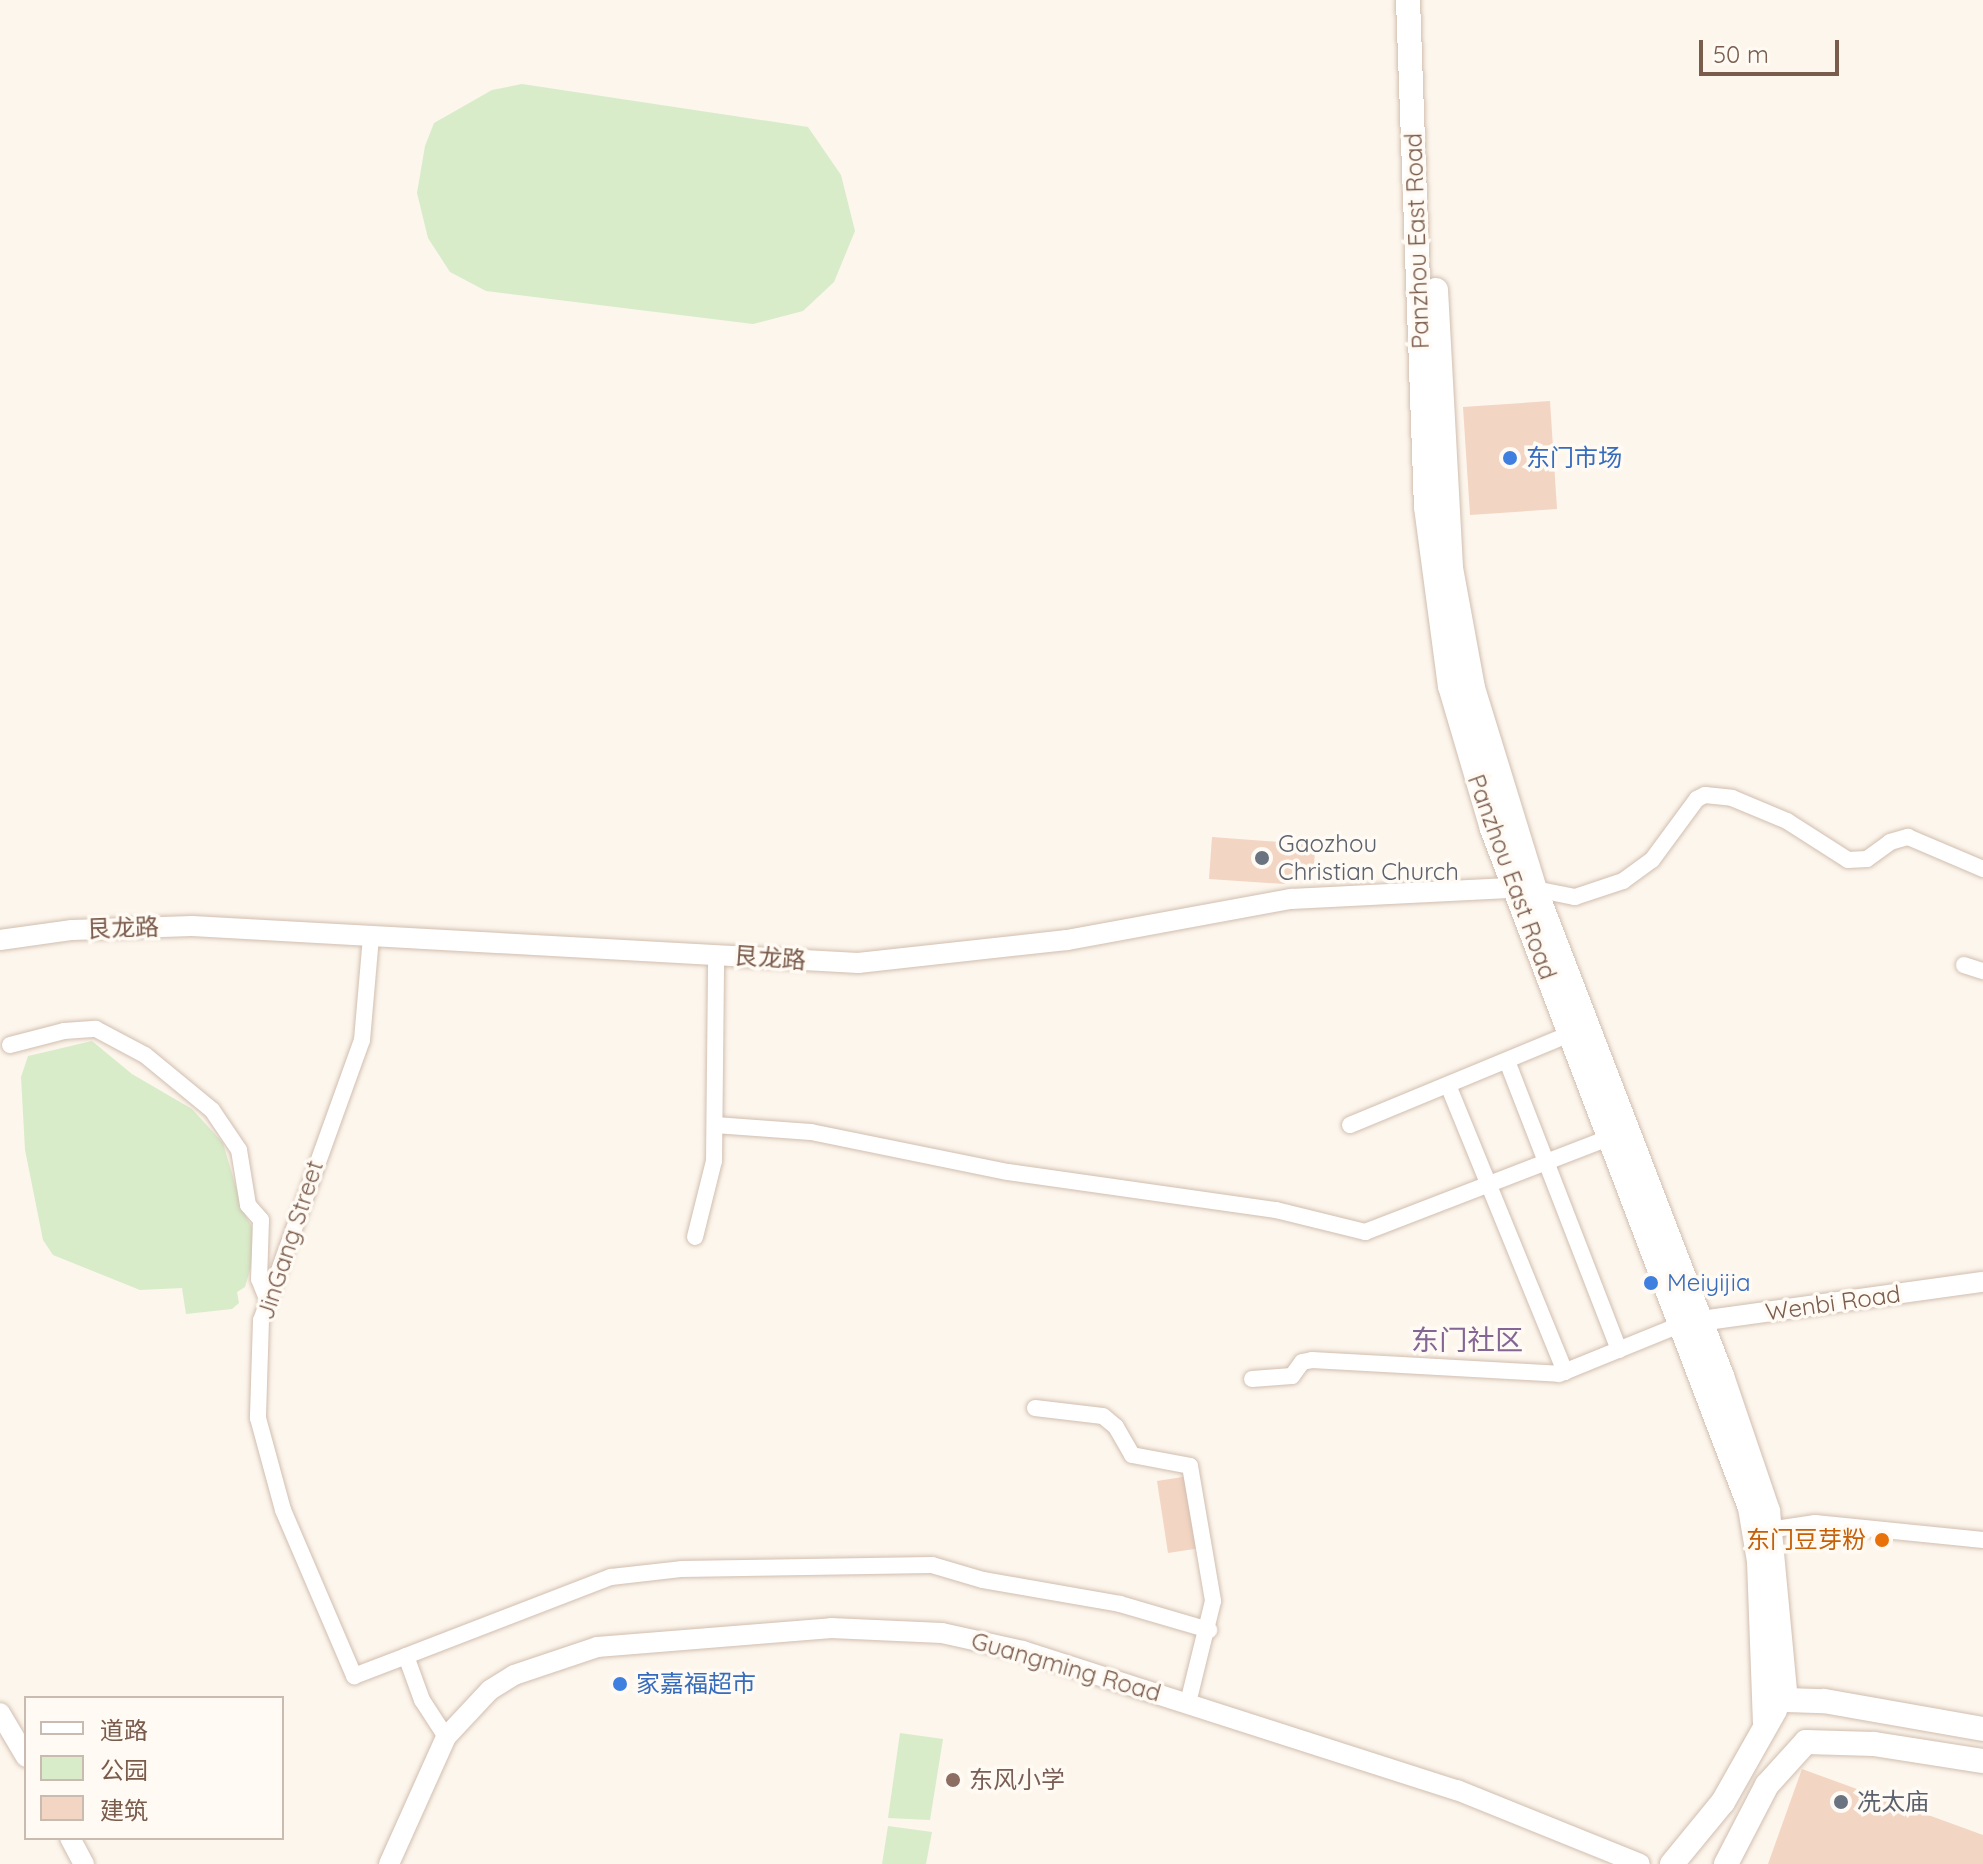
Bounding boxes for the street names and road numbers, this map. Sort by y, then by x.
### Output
street label: Panzhou East Road [1399,133,1435,349]
street label: Panzhou East Road [1462,771,1562,983]
street label: 艮龙路 [87,912,159,944]
street label: 艮龙路 [733,941,807,975]
street label: JinGang Street [251,1157,329,1323]
street label: Wenbi Road [1764,1279,1902,1327]
street label: Guangming Road [968,1626,1164,1708]

